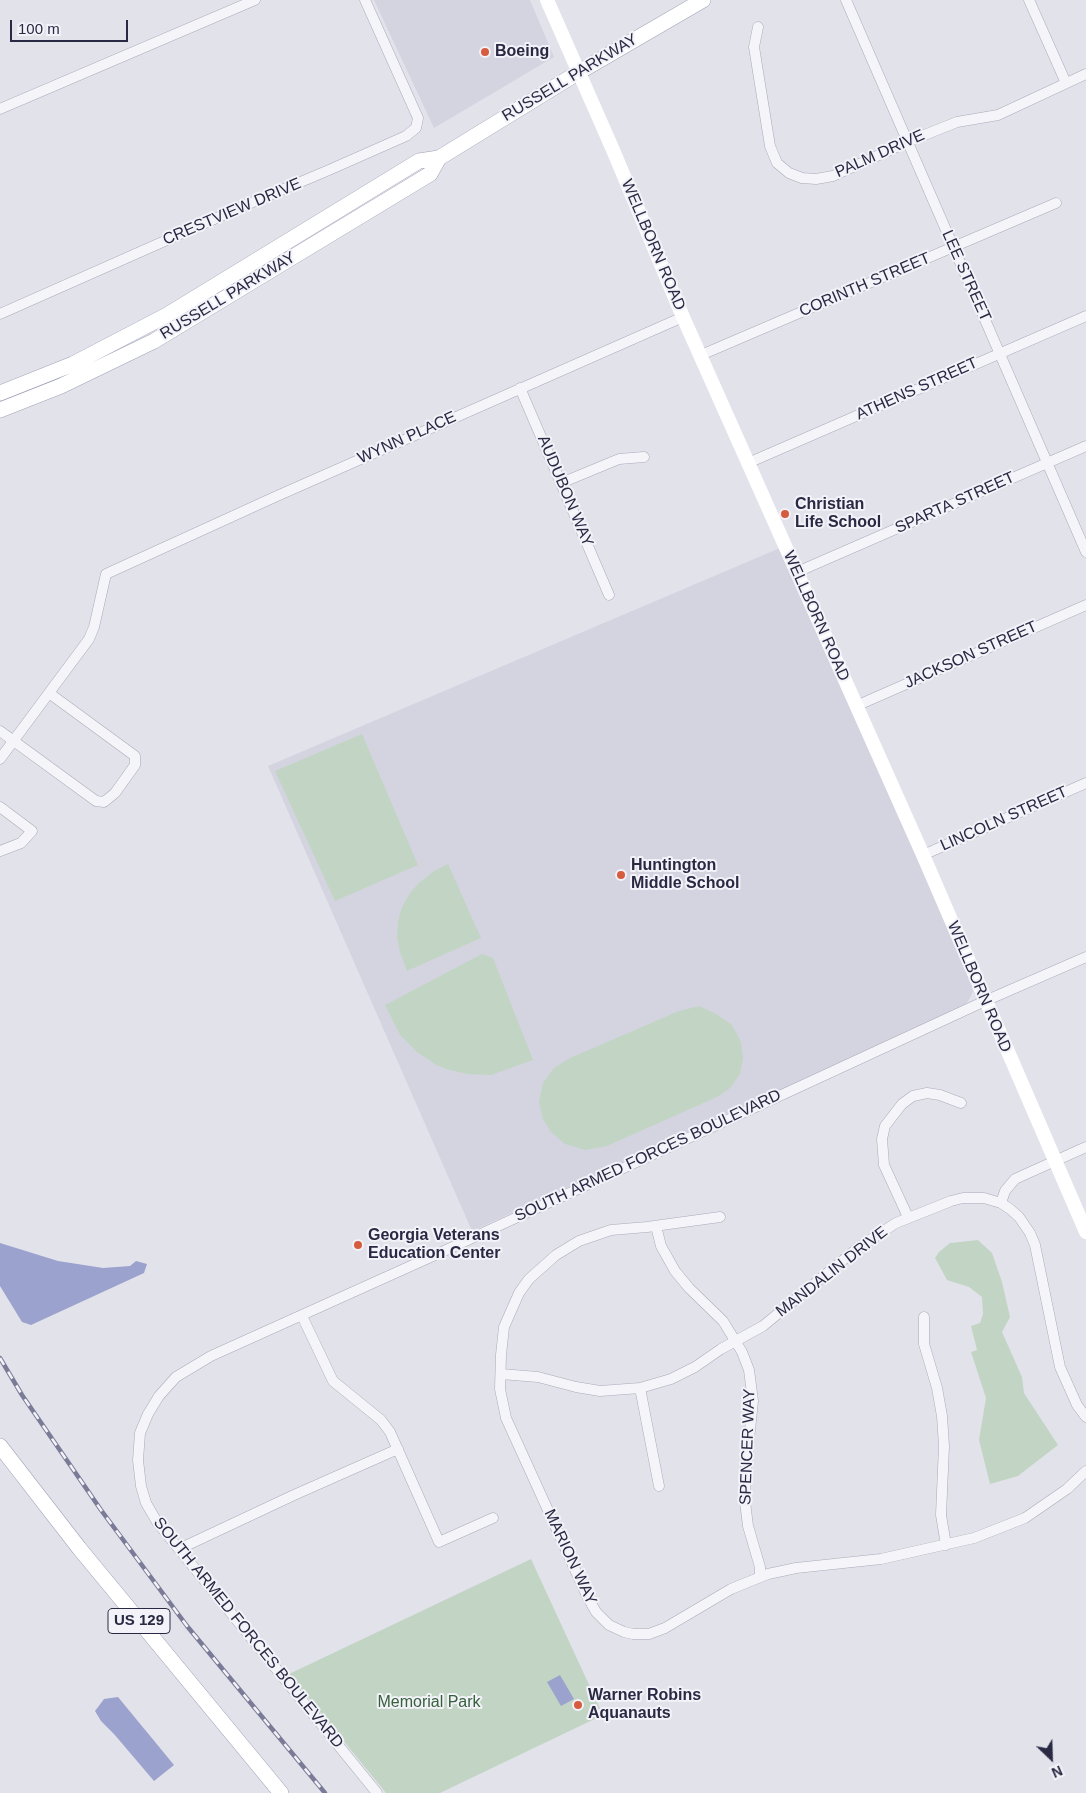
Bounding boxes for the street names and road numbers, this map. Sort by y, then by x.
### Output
street label: RUSSELL PARKWAY [499,30,641,126]
street label: PALM DRIVE [832,126,928,182]
street label: CRESTVIEW DRIVE [160,174,304,250]
street label: WELLBORN ROAD [617,177,689,313]
street label: LEE STREET [937,227,995,325]
street label: RUSSELL PARKWAY [157,248,299,344]
street label: CORINTH STREET [797,249,933,321]
street label: ATHENS STREET [853,354,981,424]
street label: WYNN PLACE [355,408,459,468]
street label: AUDUBON WAY [533,432,597,550]
street label: SPARTA STREET [892,468,1018,538]
street label: WELLBORN ROAD [779,548,853,684]
street label: JACKSON STREET [902,617,1040,693]
street label: LINCOLN STREET [938,782,1070,856]
street label: WELLBORN ROAD [943,919,1015,1055]
street label: SOUTH ARMED FORCES BOULEVARD [512,1086,784,1226]
street label: MANDALIN DRIVE [772,1223,892,1321]
street label: SPENCER WAY [736,1388,760,1506]
street label: MARION WAY [540,1506,600,1608]
street label: SOUTH ARMED FORCES BOULEVARD [149,1514,347,1752]
road number: US 129 [108,1608,170,1634]

